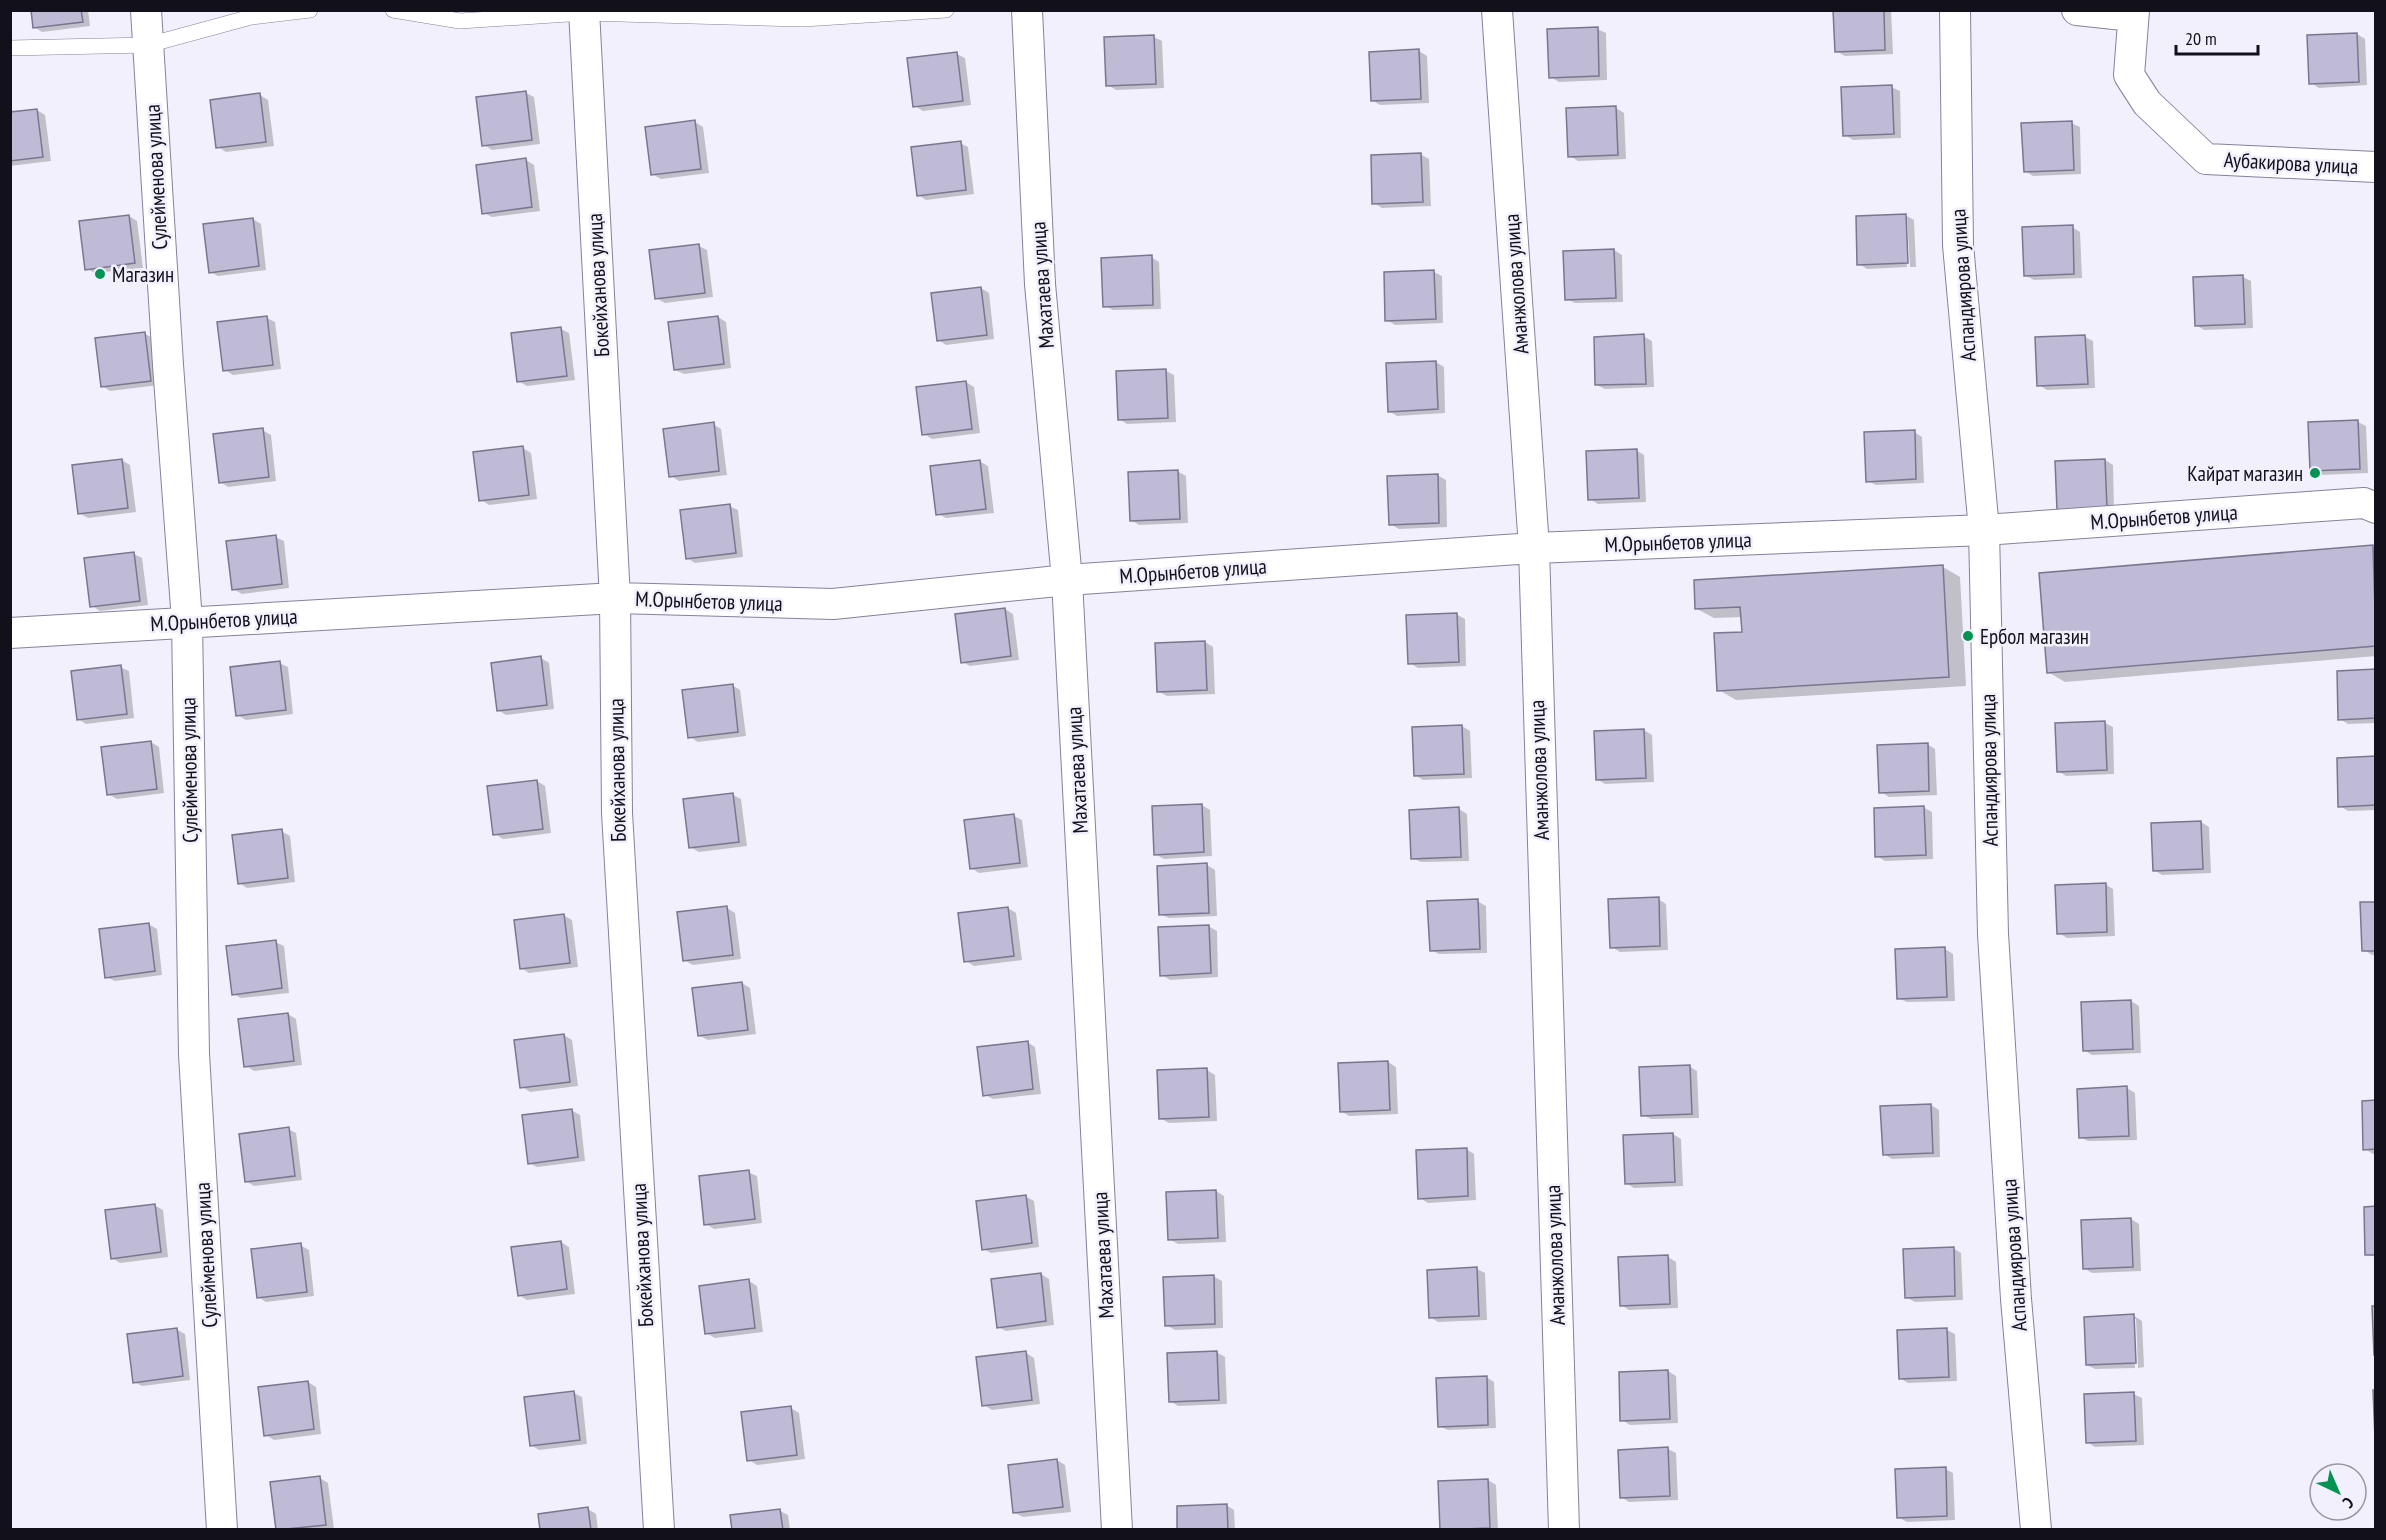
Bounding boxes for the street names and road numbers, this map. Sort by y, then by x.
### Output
street label: Сулейменова улица [139,104,173,250]
street label: Аубакирова улица [2223,146,2359,180]
street label: Аспандиярова улица [1944,208,1982,362]
street label: Бокейханова улица [581,212,615,358]
street label: Аманжолова улица [1498,213,1534,355]
street label: Махатаева улица [1024,221,1060,349]
street label: М.Орынбетов улица [2090,498,2238,536]
street label: М.Орынбетов улица [1604,526,1752,558]
street label: М.Орынбетов улица [1119,552,1267,590]
street label: М.Орынбетов улица [635,585,783,617]
street label: М.Орынбетов улица [150,603,298,637]
street label: Аспандиярова улица [1974,693,2004,847]
street label: Сулейменова улица [174,697,204,843]
street label: Бокейханова улица [602,698,632,842]
street label: Аманжолова улица [1523,699,1555,841]
street label: Махатаева улица [1060,706,1094,834]
street label: Аспандиярова улица [1995,1178,2033,1332]
street label: Сулейменова улица [189,1182,223,1328]
street label: Бокейханова улица [625,1182,659,1328]
street label: Аманжолова улица [1539,1184,1571,1326]
street label: Махатаева улица [1086,1191,1120,1319]

